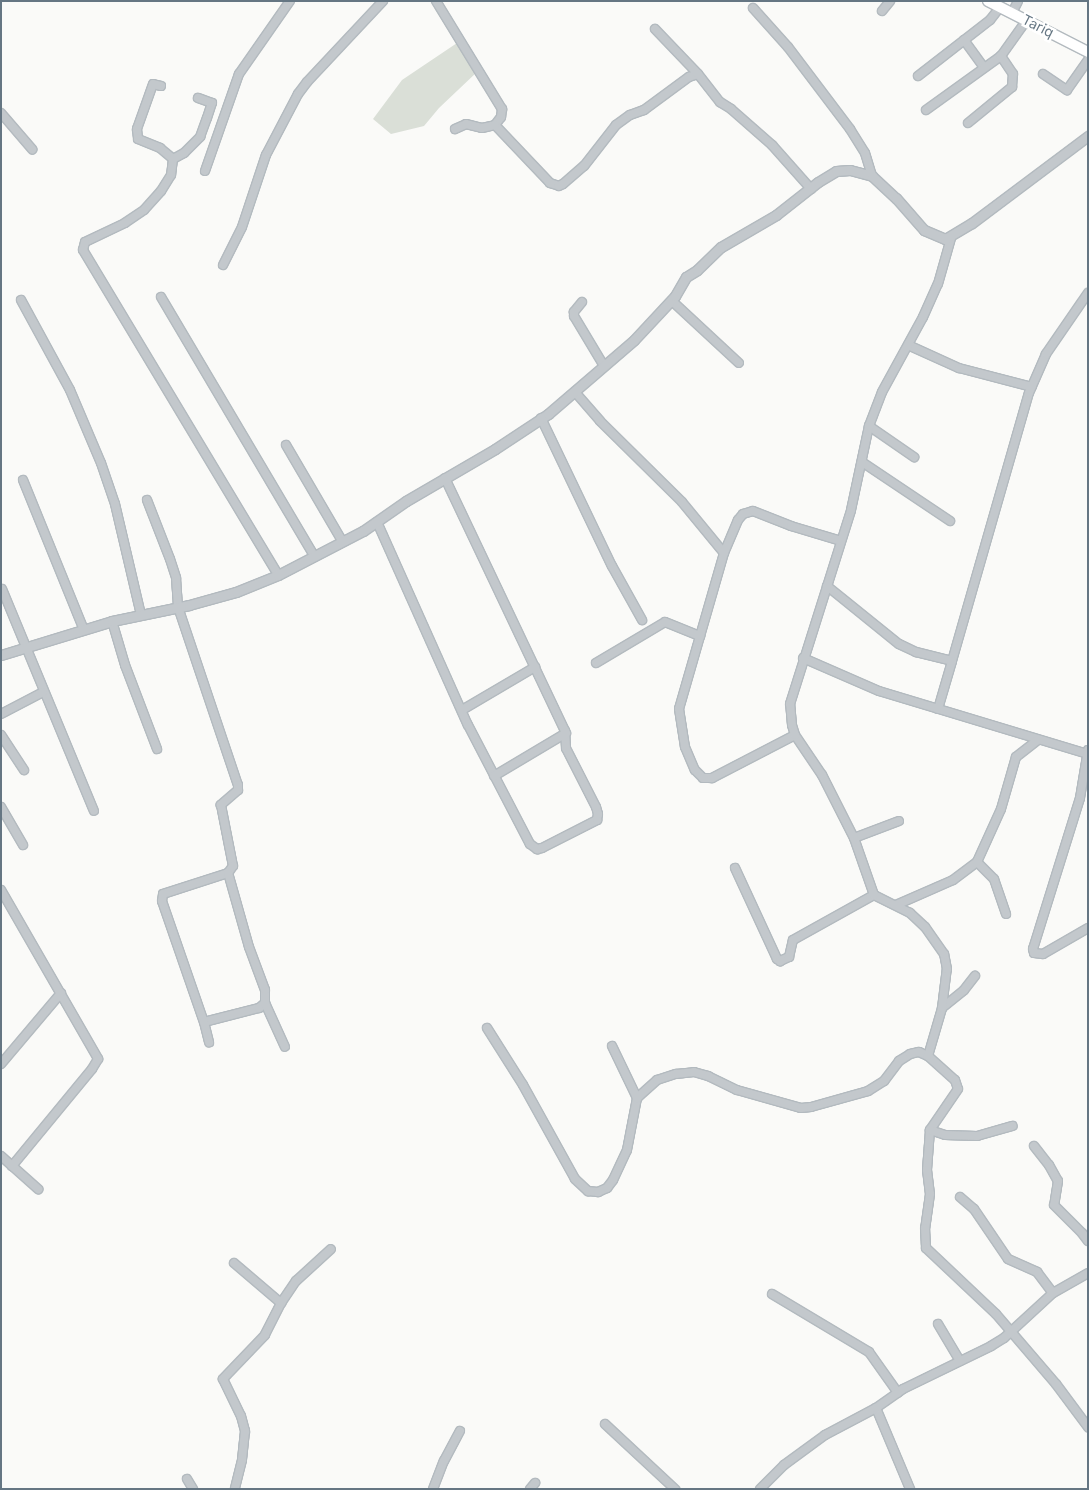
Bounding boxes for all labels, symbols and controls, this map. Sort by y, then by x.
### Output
street label: Tariq [1019,11,1057,41]

